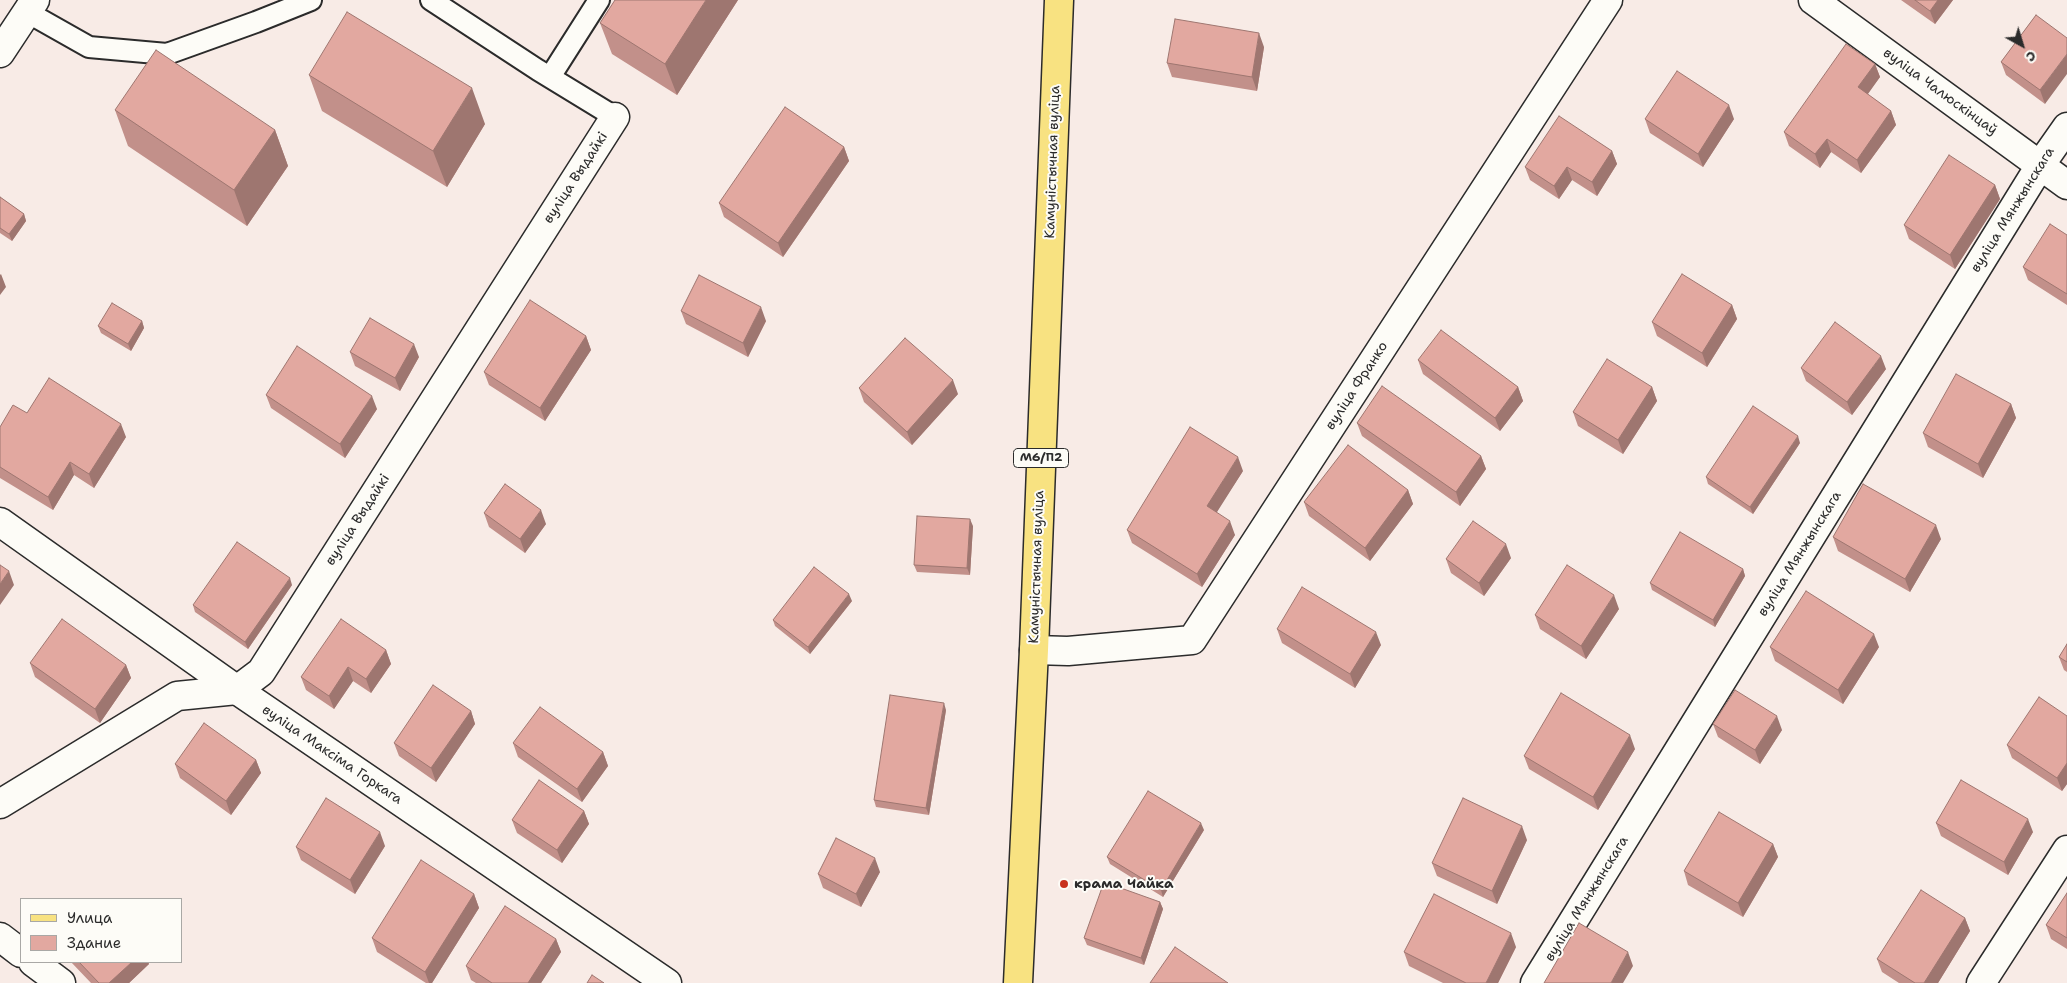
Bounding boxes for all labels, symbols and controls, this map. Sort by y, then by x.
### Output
north arrow [1997,20,2047,70]
street label: вуліца Чалюскінцаў [1880,45,2000,139]
text: С [2022,47,2040,66]
street label: Камуністычная вуліца [1042,85,1064,239]
street label: вуліца Выдайкі [540,129,612,227]
street label: вуліца Мянжынскага [1968,144,2058,276]
street label: вуліца Франко [1322,339,1392,433]
road number: М6/П2 [1014,448,1068,468]
street label: вуліца Выдайкі [322,471,394,569]
street label: вуліца Мянжынскага [1755,488,1845,620]
street label: Камуністычная вуліца [1026,490,1048,644]
street label: вуліца Максіма Горкага [259,702,405,808]
street label: вуліца Мянжынскага [1542,833,1632,965]
place label: крама Чайка [1074,876,1174,892]
marker: крама Чайка [1058,878,1070,890]
legend [20,898,182,963]
text: Улица [67,908,112,928]
text: Здание [67,933,121,953]

